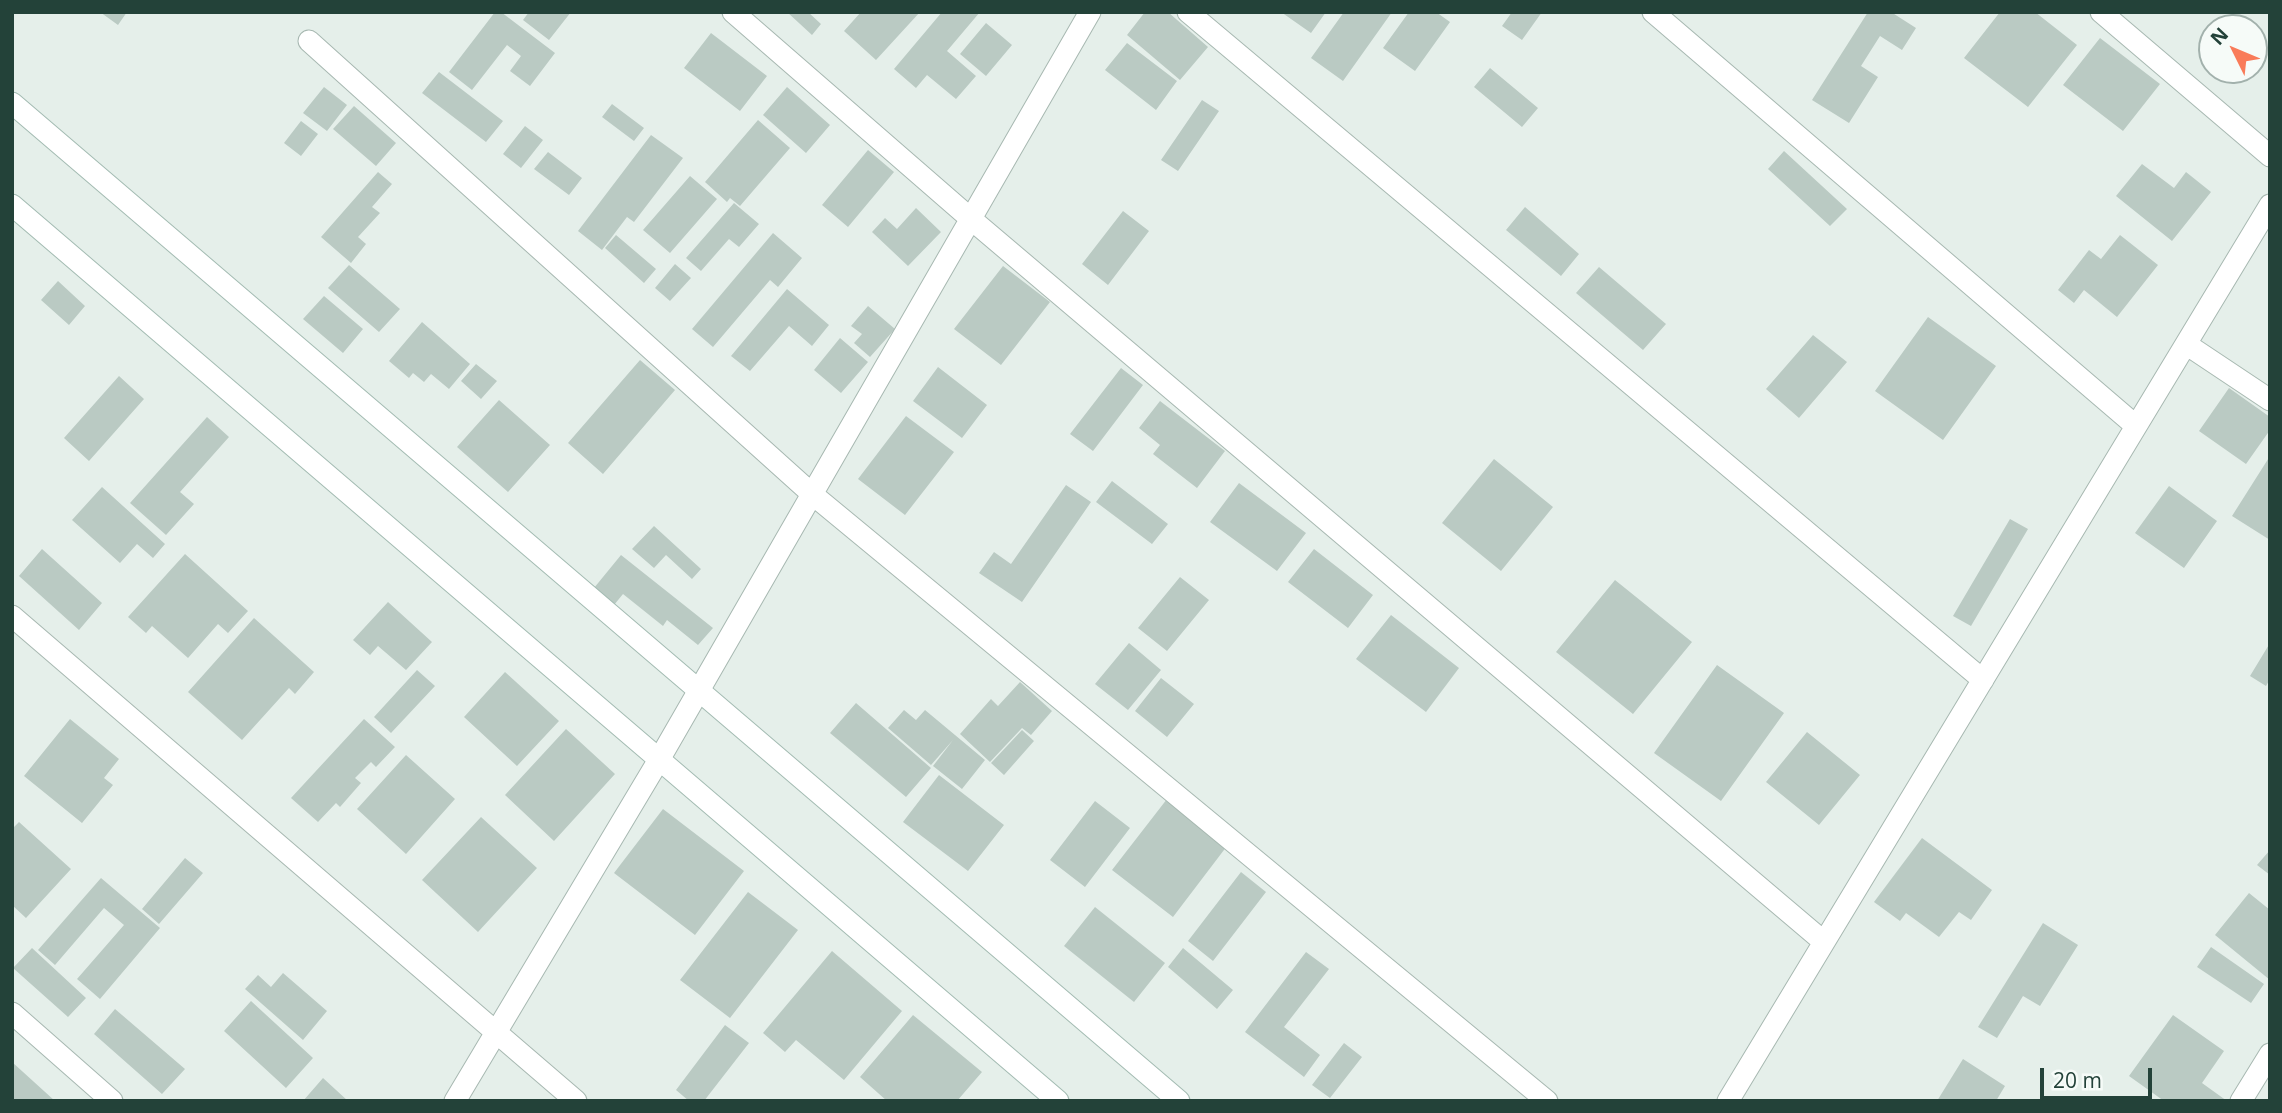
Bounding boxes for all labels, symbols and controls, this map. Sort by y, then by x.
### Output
north arrow [2198,14,2268,84]
text: N [2204,22,2234,51]
scale bar [2044,1054,2156,1098]
text: 20 m [2053,1066,2102,1094]

